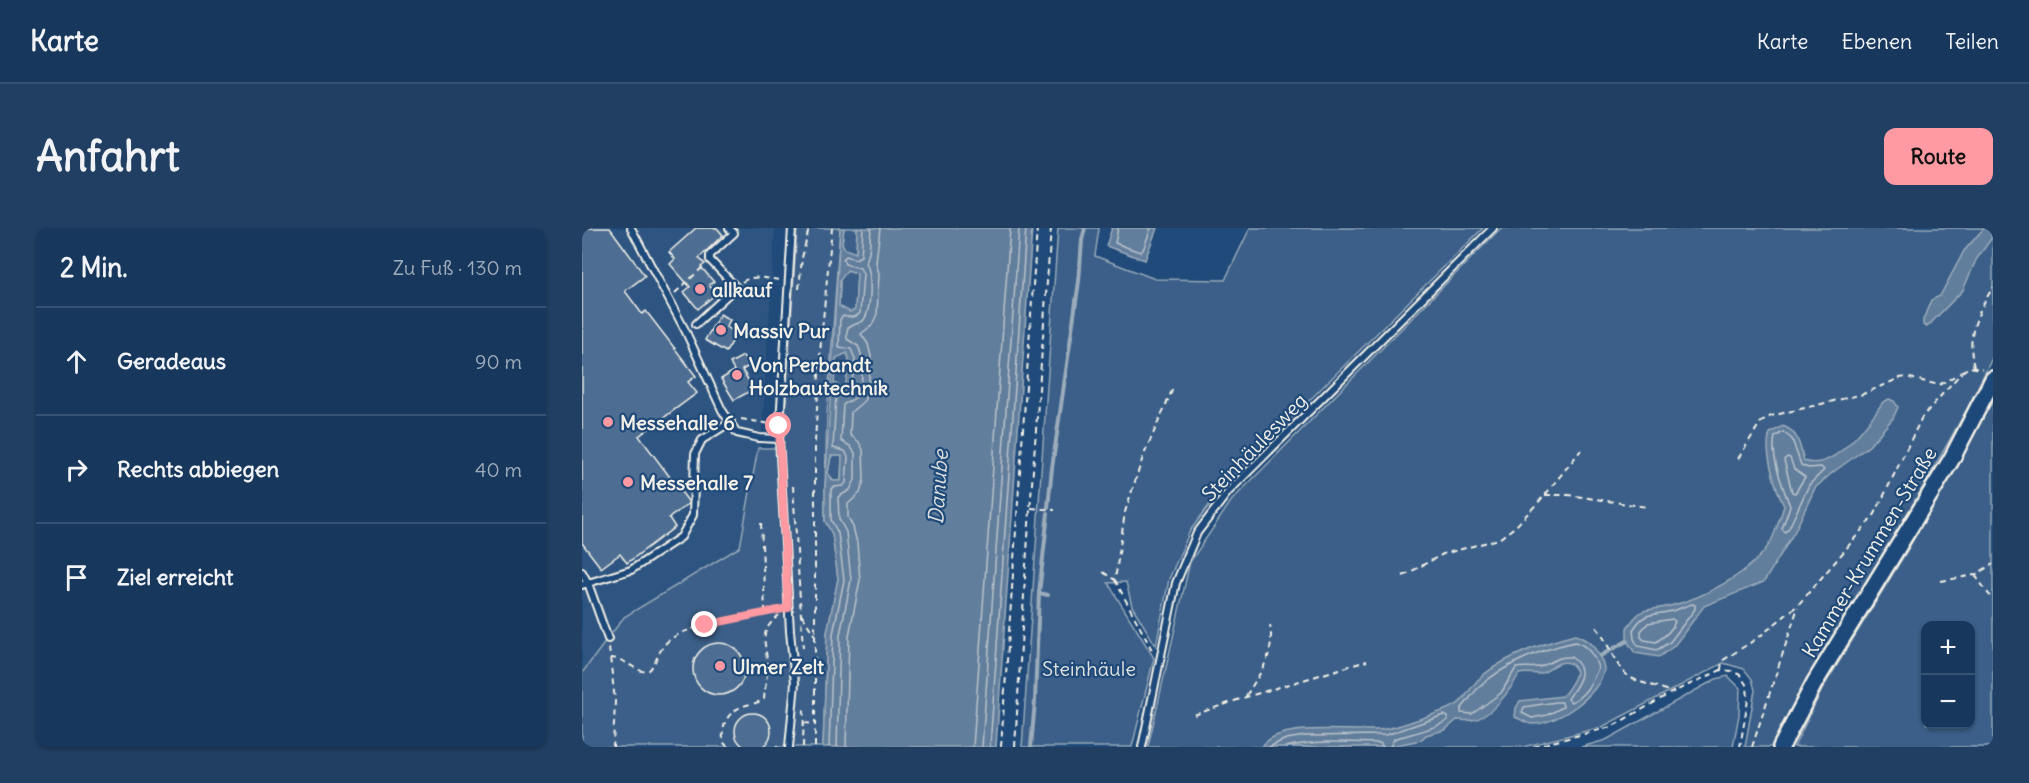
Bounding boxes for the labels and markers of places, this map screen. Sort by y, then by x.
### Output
place label: allkauf [712,277,773,302]
marker: allkauf [693,282,707,296]
place label: Massiv Pur [733,318,830,343]
marker: Massiv Pur [714,323,728,337]
place label: Von Perbandt Holzbautechnik [749,352,888,400]
marker: Von Perbandt Holzbautechnik [730,368,744,382]
place label: Messehalle 6 [620,410,735,435]
marker: Messehalle 6 [601,415,615,429]
place label: Messehalle 7 [640,470,753,495]
marker: Messehalle 7 [621,475,635,489]
place label: Ulmer Zelt [732,654,824,679]
marker: Ulmer Zelt [713,659,727,673]

